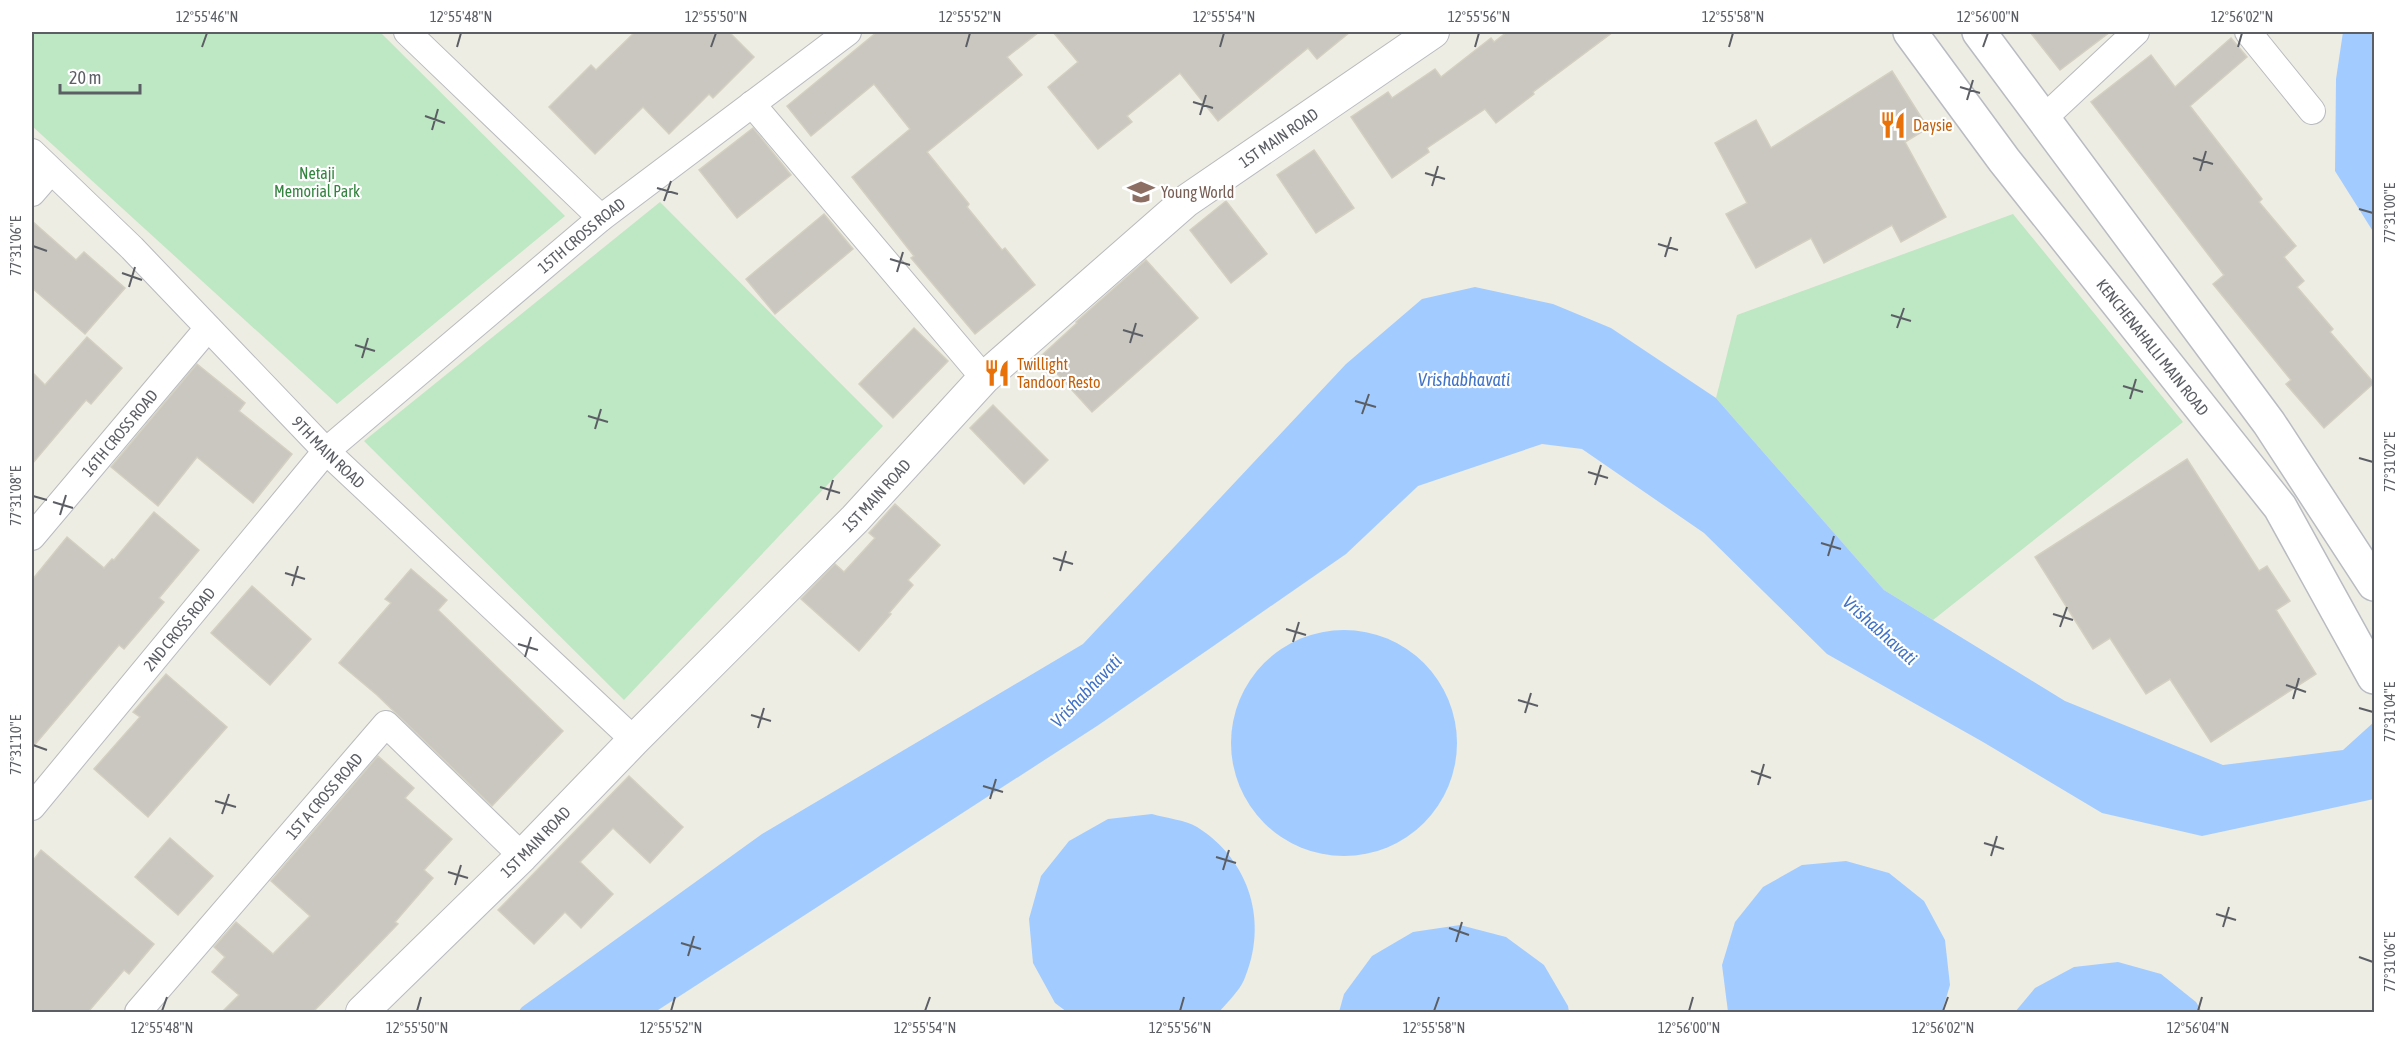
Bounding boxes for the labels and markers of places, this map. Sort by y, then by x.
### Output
restaurant icon: Daysie [1878,110,1908,140]
place label: Daysie [1913,116,1953,135]
school or university icon: Young World [1126,177,1156,207]
place label: Young World [1161,183,1234,202]
place label: Twillight Tandoor Resto [1017,355,1101,391]
restaurant icon: Twillight Tandoor Resto [982,358,1012,388]

